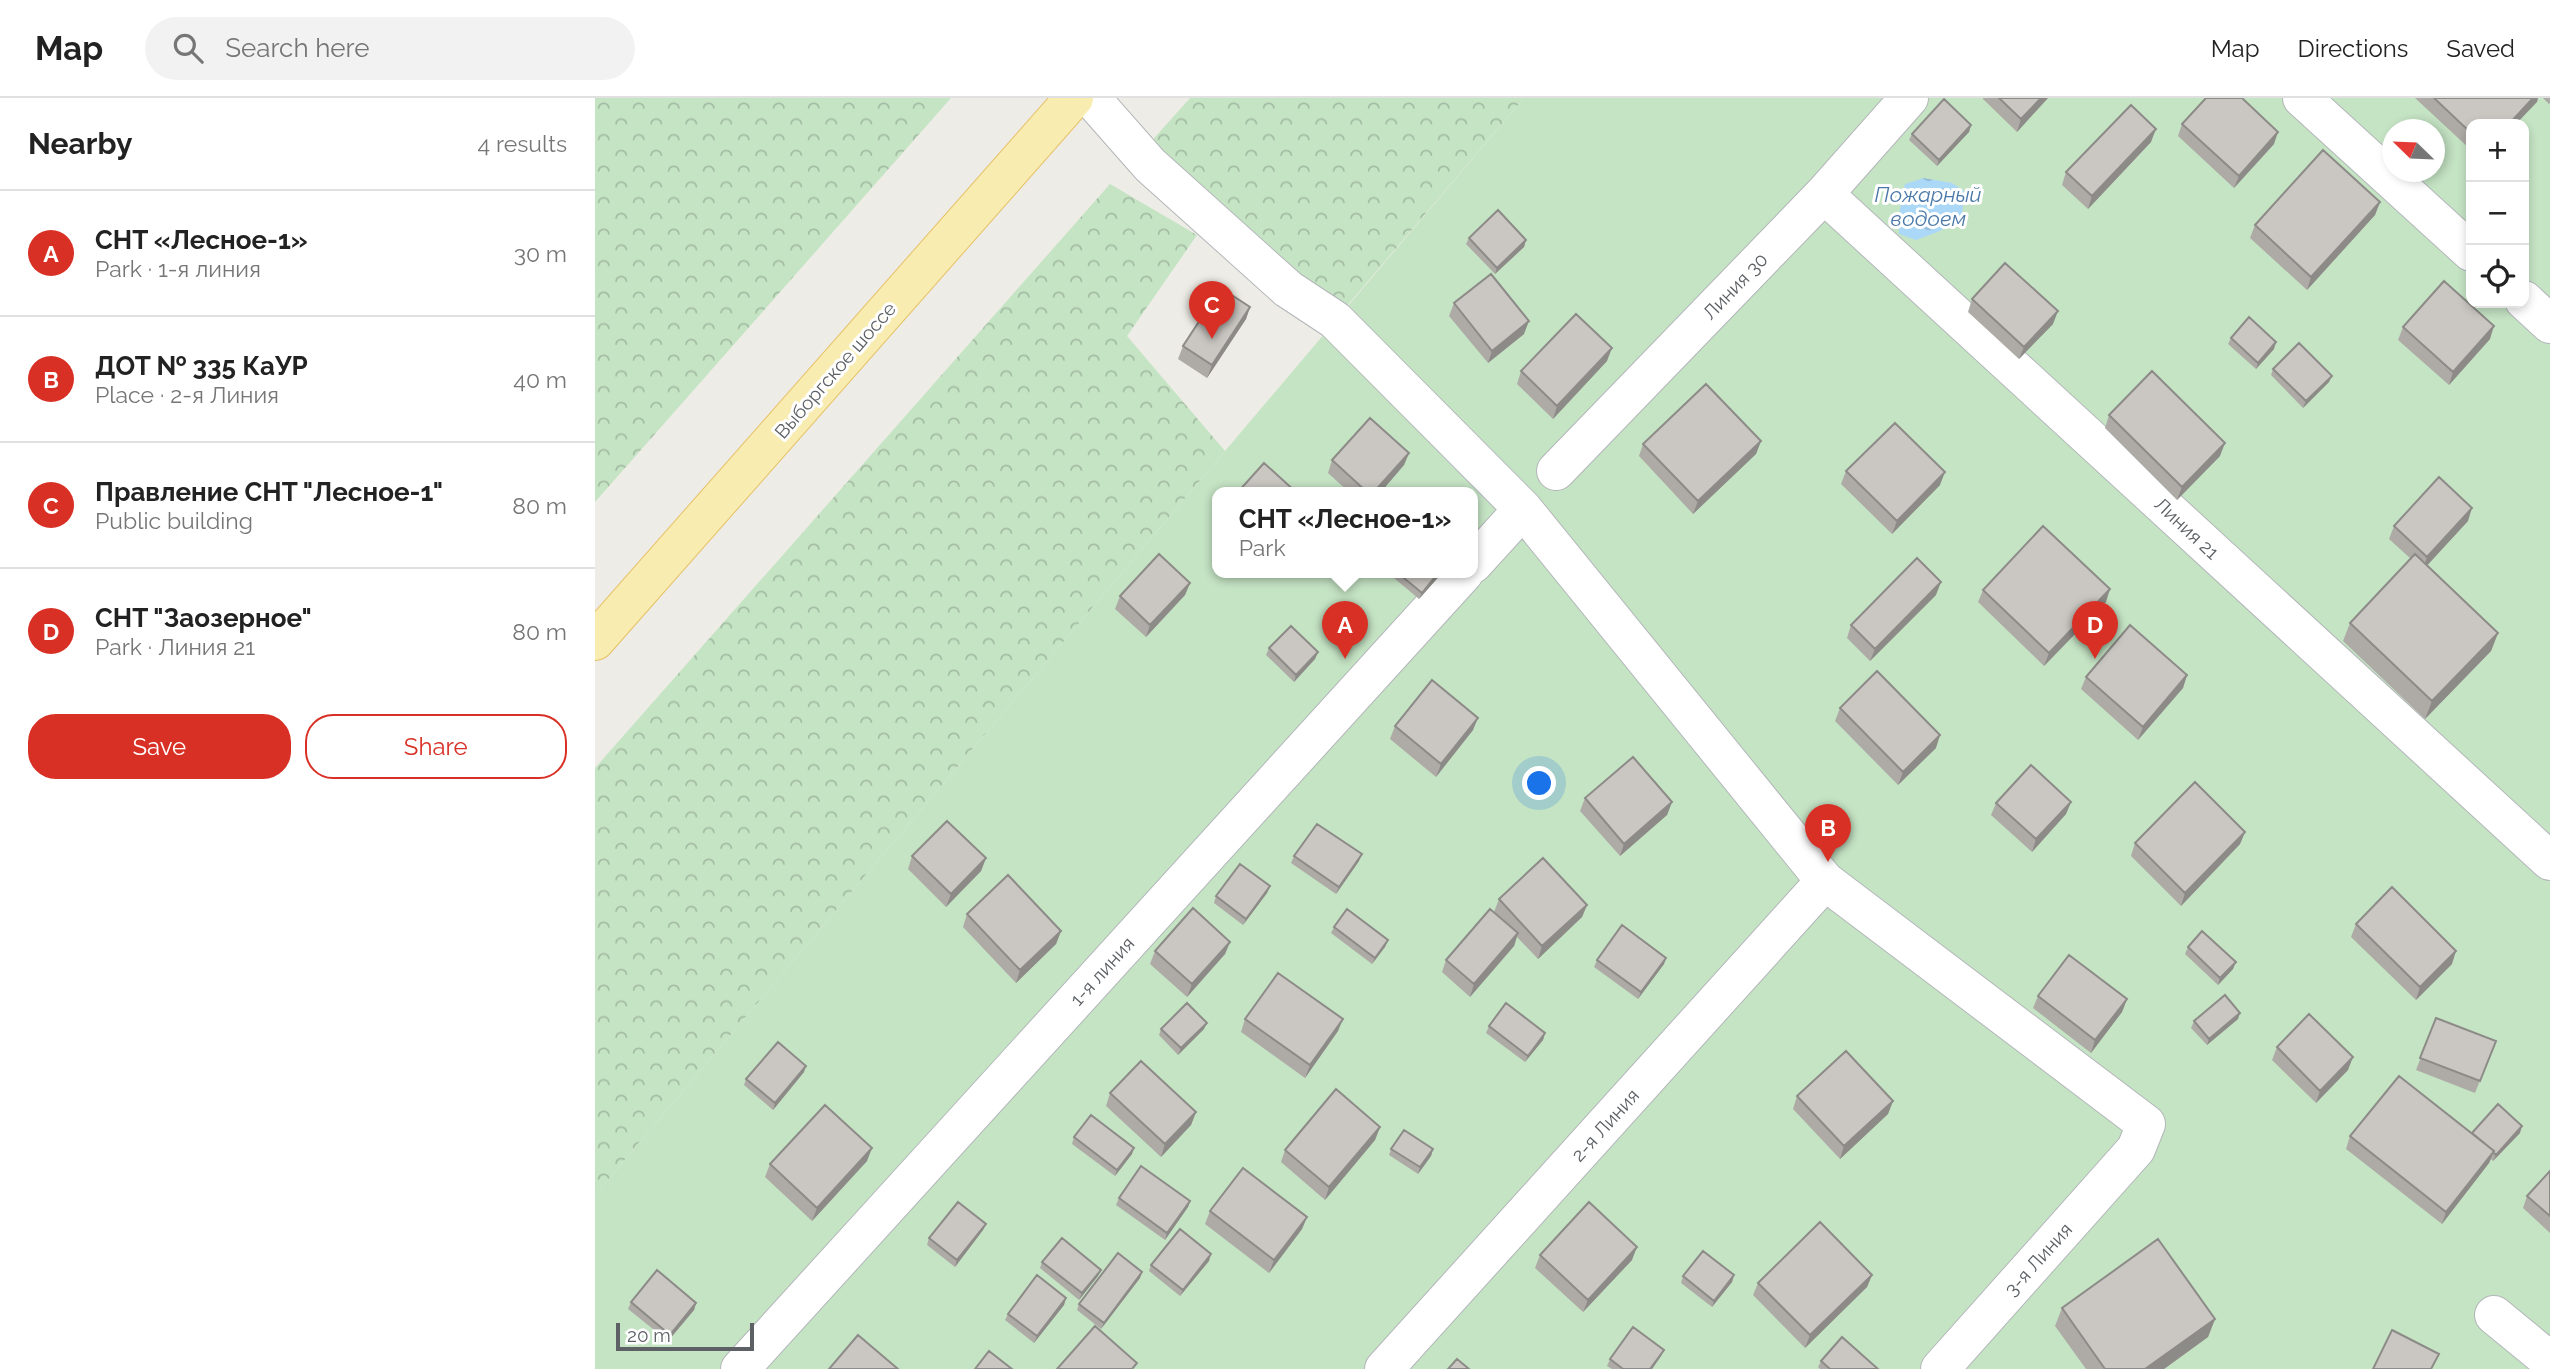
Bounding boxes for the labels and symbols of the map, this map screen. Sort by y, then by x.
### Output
north arrow [2382,119,2445,182]
water label: Пожарный водоем [1875,182,1981,231]
street label: Линия 30 [1698,248,1772,324]
pin: C [1189,281,1235,339]
street label: Выборгское шоссе [770,297,900,443]
street label: Линия 21 [2150,493,2224,563]
pin: A [1322,601,1368,659]
pin: D [2072,601,2118,659]
your location [1522,766,1556,800]
pin: B [1805,804,1851,862]
street label: 1-я линия [1065,932,1139,1010]
street label: 2-я Линия [1567,1084,1643,1166]
street label: 3-я Линия [2000,1218,2076,1300]
scale bar [616,1320,754,1352]

